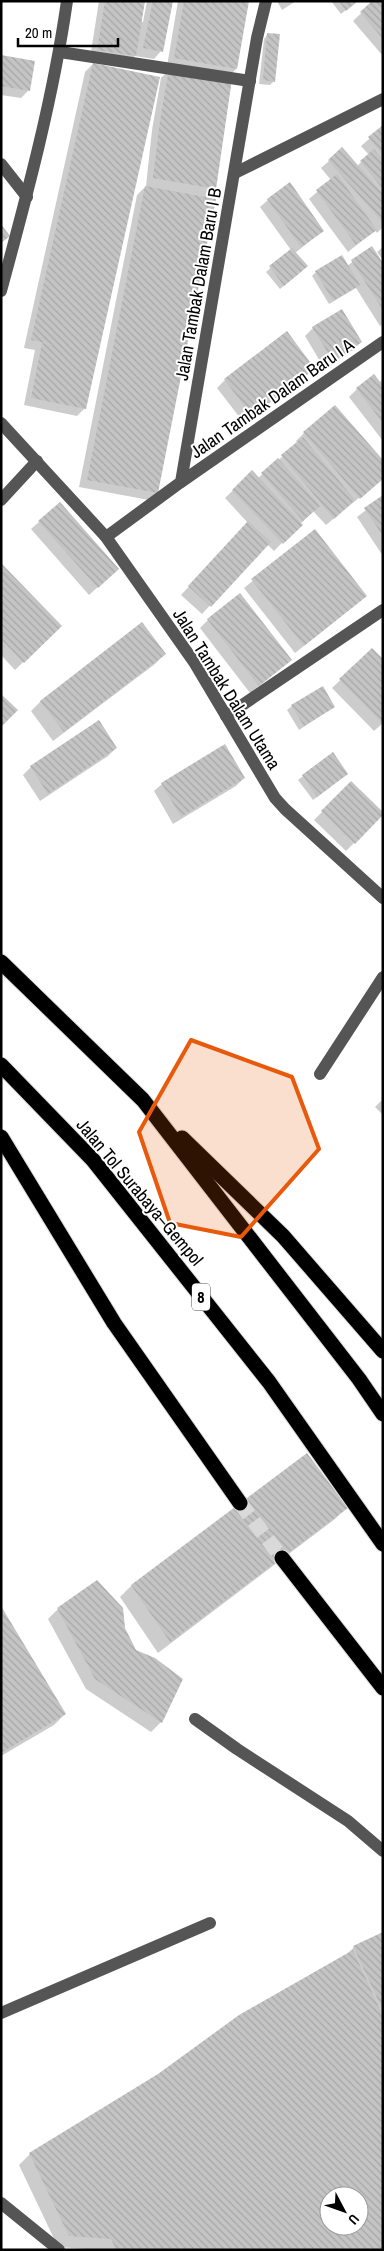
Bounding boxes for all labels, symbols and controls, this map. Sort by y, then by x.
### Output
scale bar [18,15,118,47]
text: 20 m [25,22,52,43]
street label: Jalan Tambak Dalam Baru I B [169,186,227,382]
street label: Jalan Tambak Dalam Baru I A [185,332,359,464]
street label: Jalan Tambak Dalam Utama [167,604,287,774]
street label: Jalan Tol Surabaya–Gempol [71,1113,209,1271]
road number: 8 [192,1284,210,1310]
north arrow [319,2186,369,2236]
text: U [344,2210,363,2229]

